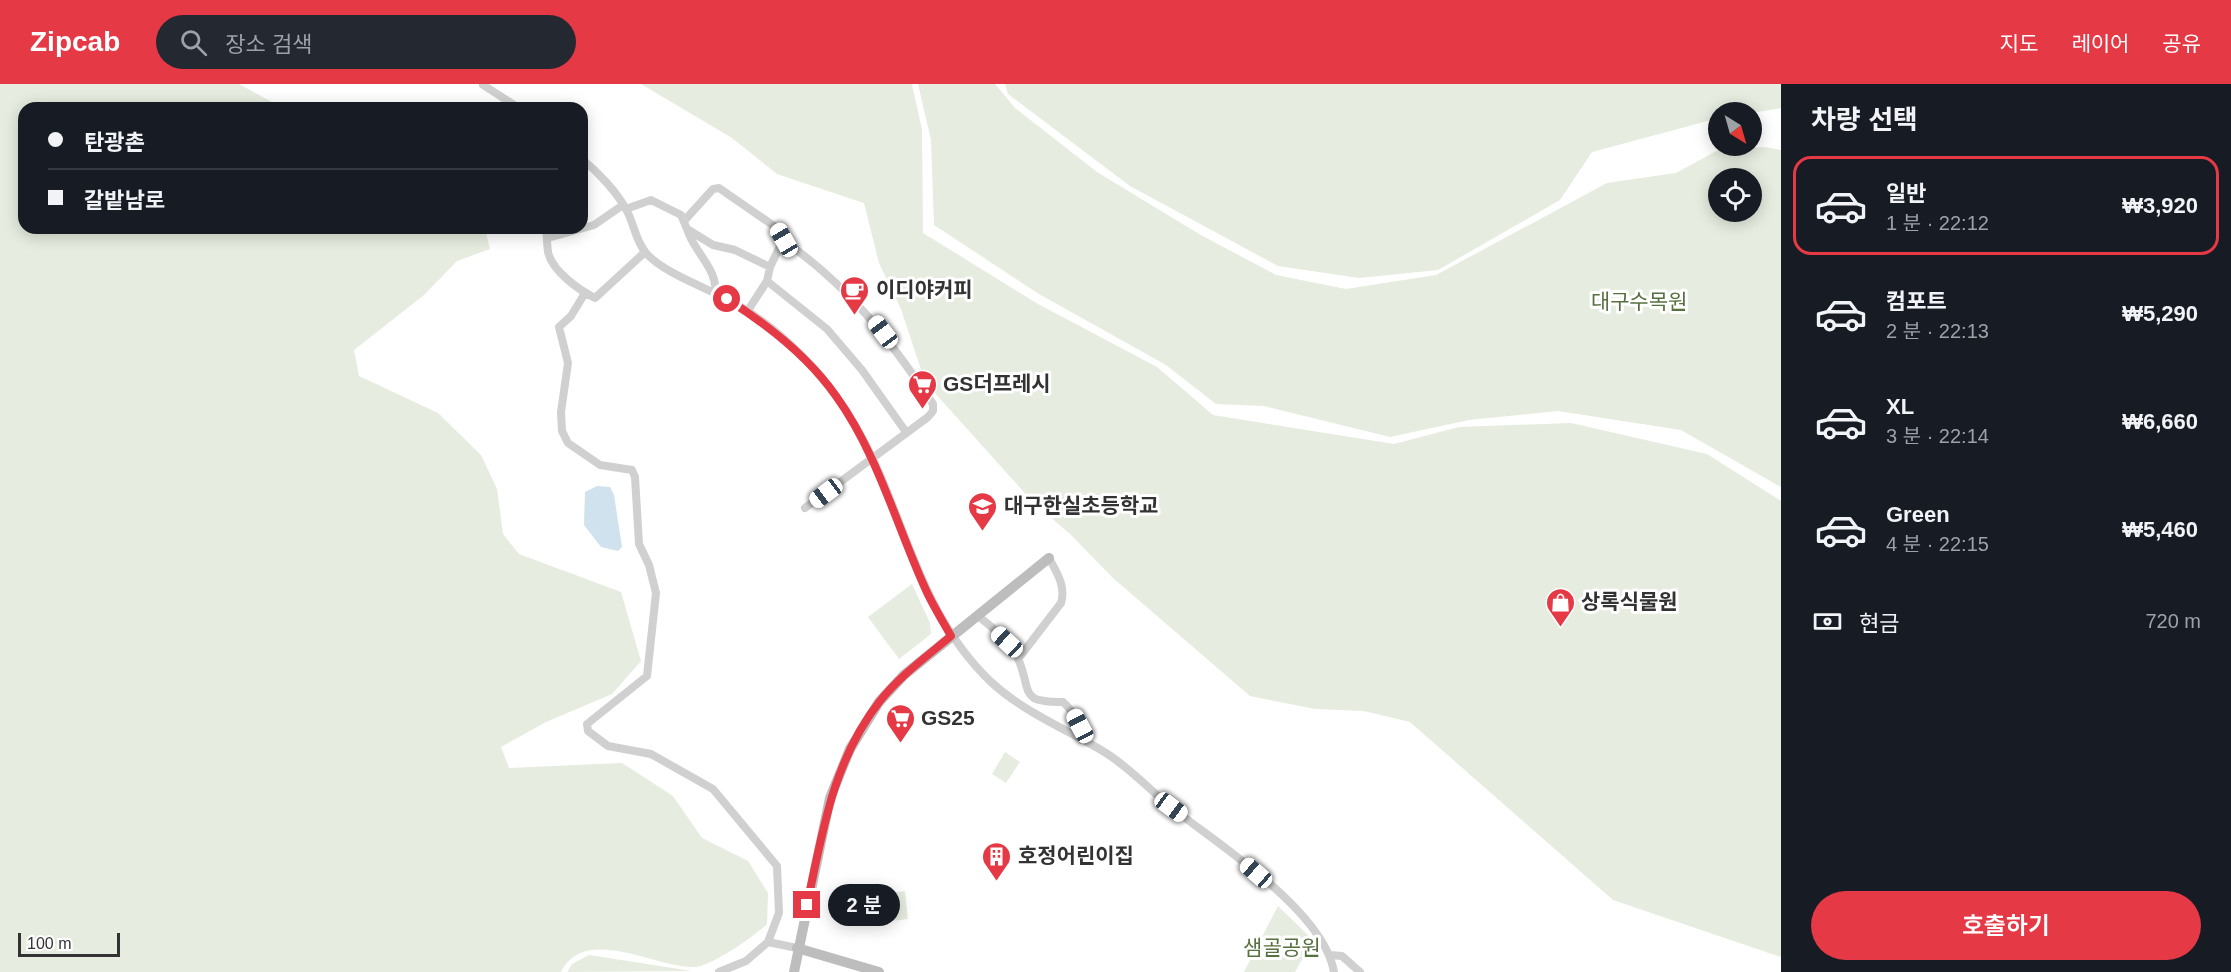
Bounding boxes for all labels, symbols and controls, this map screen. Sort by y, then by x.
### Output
search box [156,15,576,69]
text: Zipcab [30,26,120,57]
icon: search [177,26,210,59]
text: 장소 검색 [225,32,312,57]
text: 지도 [2000,32,2038,55]
text: 레이어 [2071,32,2129,55]
text: 공유 [2162,32,2201,55]
north arrow [1708,102,1762,156]
map controls [1708,102,1762,222]
text: 차량 선택 [1811,105,1918,135]
text: 탄광촌 [84,130,145,155]
button: locate [1708,168,1762,222]
icon: car [1814,179,1868,233]
text: 일반 [1886,181,1926,206]
text: 갈밭남로 [84,188,165,213]
text: ₩3,920 [2122,193,2198,218]
text: 1 분 · 22:12 [1886,212,1989,234]
car [767,220,801,260]
cafe icon: 이디야커피 [839,274,871,316]
place label: 이디야커피 [876,278,973,301]
route start [713,285,740,312]
icon: car [1814,287,1868,341]
text: 컴포트 [1886,289,1947,314]
park label: 대구수목원 [1591,290,1687,313]
text: ₩5,290 [2122,301,2198,326]
car [865,312,901,352]
text: 2 분 · 22:13 [1886,320,1989,342]
supermarket icon: GS더프레시 [906,368,938,410]
place label: GS더프레시 [943,372,1051,395]
text: XL [1886,394,1914,419]
icon: car [1814,395,1868,449]
text: ₩6,660 [2122,409,2198,434]
text: 3 분 · 22:14 [1886,425,1989,447]
car [806,475,846,511]
school or university icon: 대구한실초등학교 [967,490,999,532]
place label: 대구한실초등학교 [1004,494,1159,517]
text: Green [1886,502,1950,527]
icon: car [1814,503,1868,557]
text: ₩5,460 [2122,517,2198,542]
text: 4 분 · 22:15 [1886,533,1989,555]
shop icon: 상록식물원 [1544,586,1576,628]
place label: 상록식물원 [1581,590,1678,613]
icon: cash [1811,605,1844,638]
text: 720 m [2145,610,2201,632]
text: 현금 [1859,611,1899,636]
car [988,623,1026,661]
supermarket icon: GS25 [884,702,916,744]
place label: GS25 [921,706,975,729]
car [1064,706,1096,746]
car [1151,789,1191,825]
building icon: 호정어린이집 [981,840,1013,882]
place label: 호정어린이집 [1018,844,1134,867]
car [1237,854,1275,892]
callout: 2 분 [828,884,900,926]
route end [793,891,820,918]
button: 호출하기 [1811,891,2201,960]
text: 2 분 [846,894,882,916]
scale bar [18,930,120,958]
text: 100 m [27,935,71,952]
park label: 샘골공원 [1243,936,1321,959]

